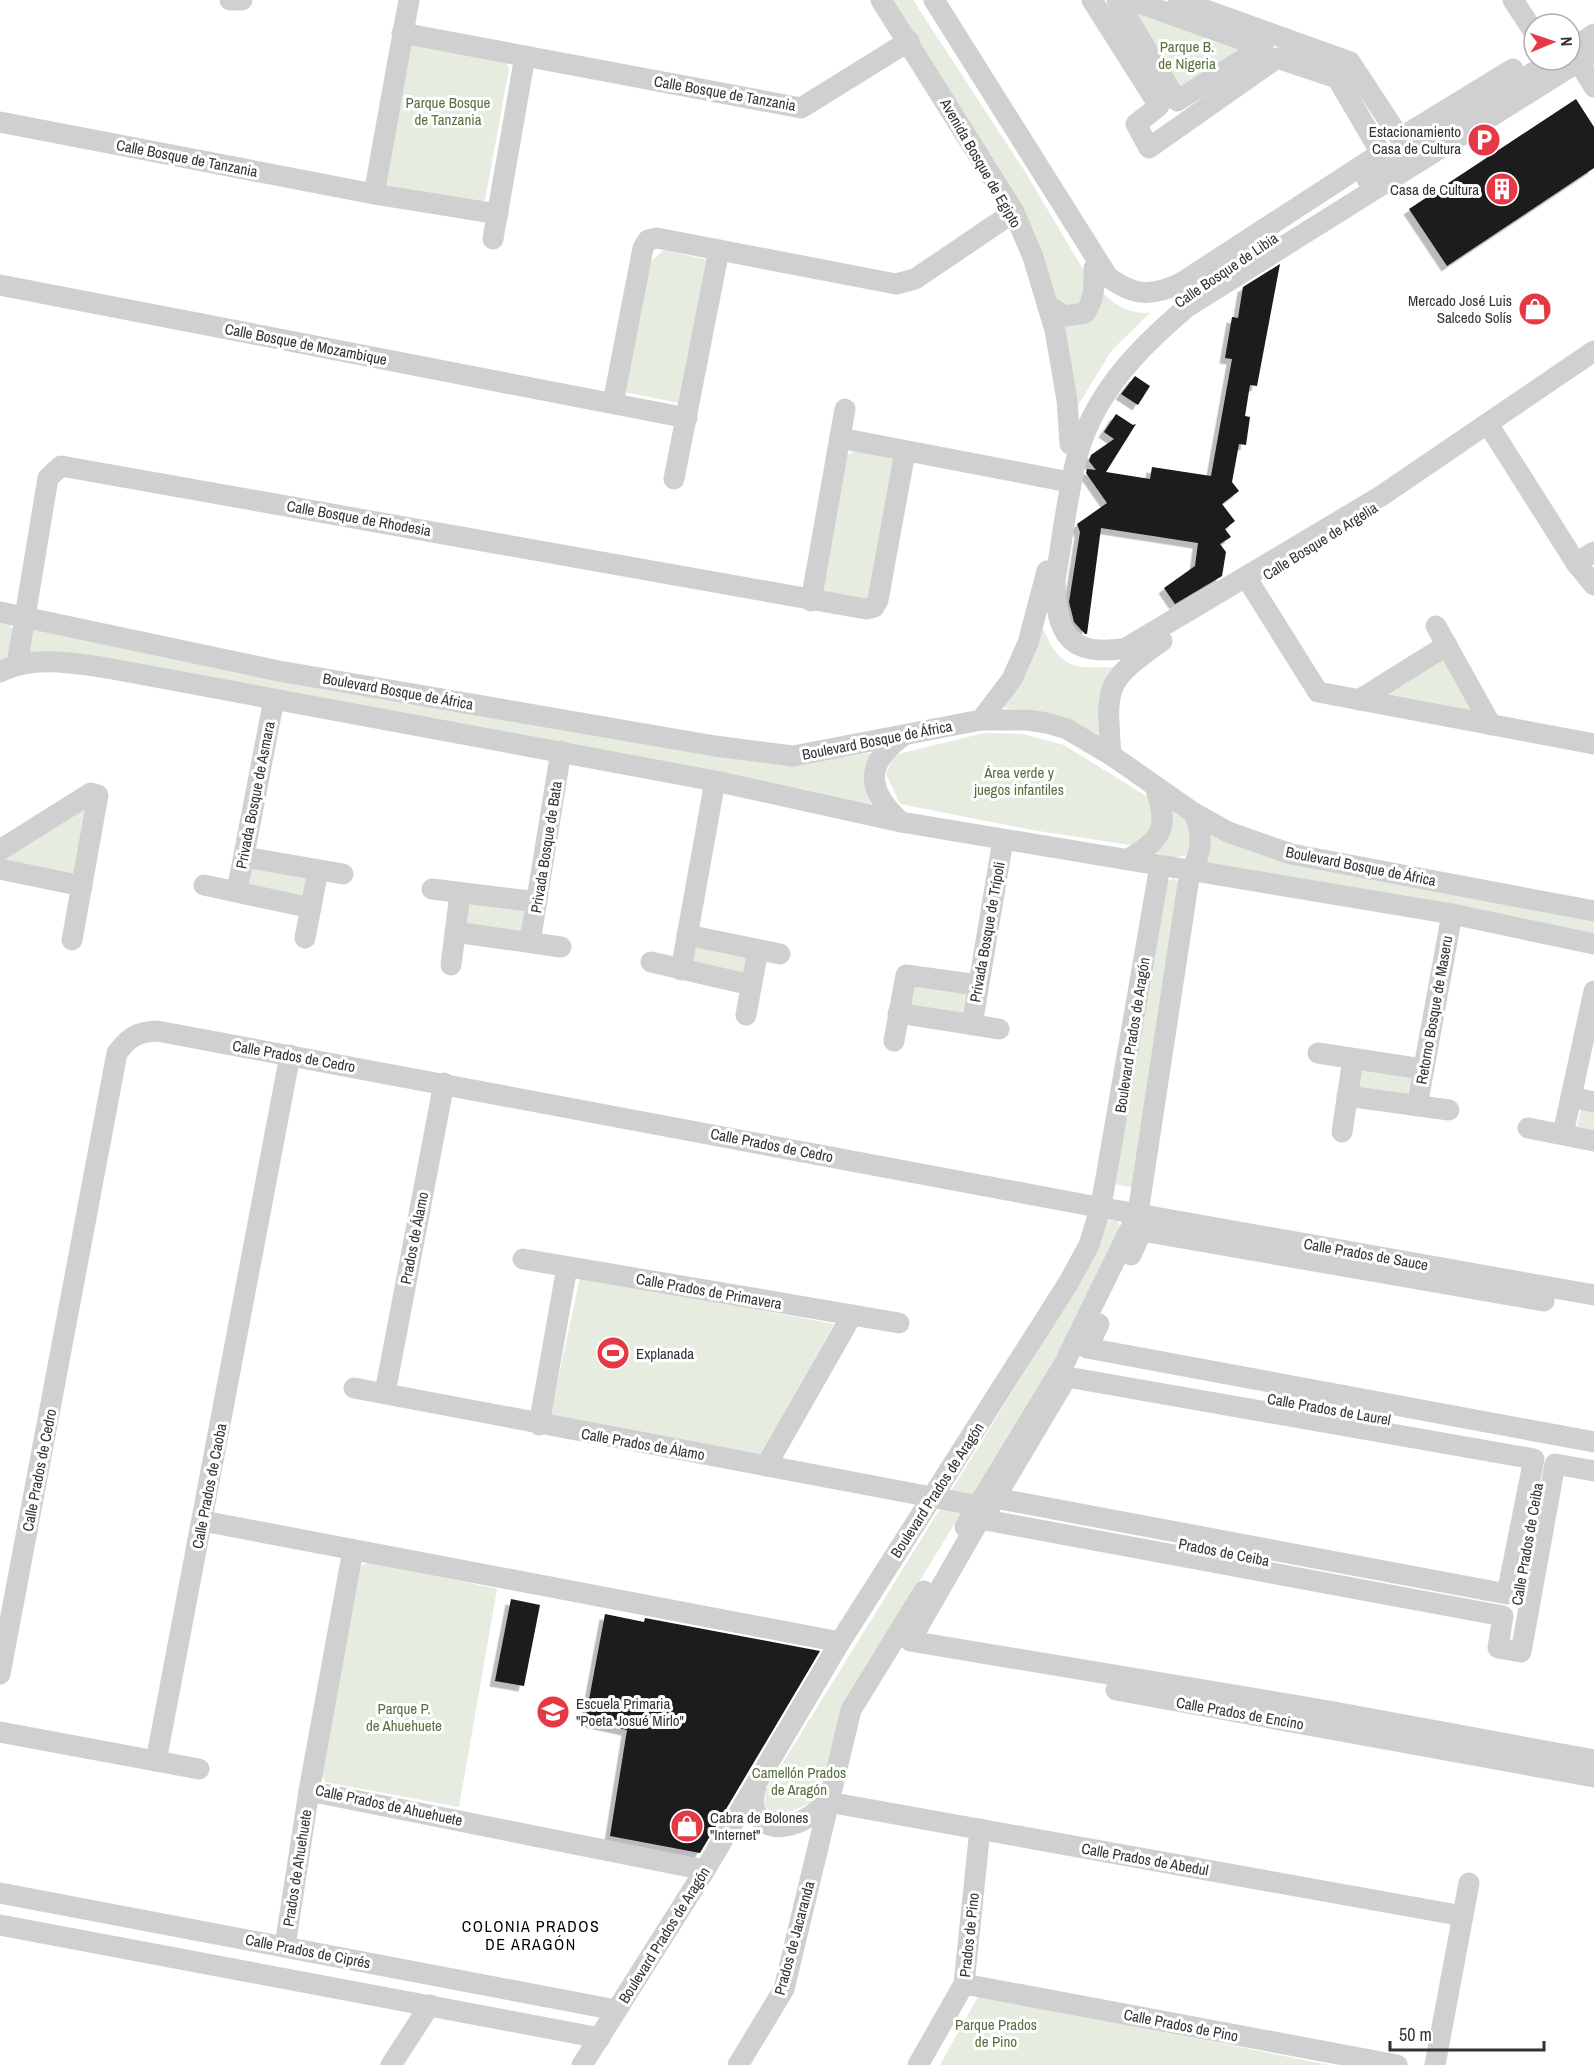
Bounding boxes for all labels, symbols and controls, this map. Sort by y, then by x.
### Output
north arrow [1522,12,1582,72]
park label: Parque B. de Nigeria [1158,36,1216,74]
text: N [1556,36,1578,47]
street label: Calle Bosque de Tanzania [652,70,798,116]
park label: Parque Bosque de Tanzania [406,92,491,130]
street label: Avenida Bosque de Egipto [935,94,1027,232]
place label: Estacionamiento Casa de Cultura [1369,121,1461,159]
parking icon: Estacionamiento Casa de Cultura [1466,122,1502,158]
street label: Calle Bosque de Tanzania [114,134,260,182]
building icon: Casa de Cultura [1484,171,1520,207]
place label: Casa de Cultura [1390,179,1479,200]
street label: Calle Bosque de Libia [1170,227,1282,313]
place label: Mercado José Luis Salcedo Solís [1408,290,1512,328]
shop icon: Mercado José Luis Salcedo Solís [1517,291,1553,327]
street label: Calle Bosque de Mozambique [223,318,389,370]
street label: Calle Bosque de Rhodesia [285,495,433,541]
street label: Calle Bosque de Argelia [1258,497,1382,585]
street label: Boulevard Bosque de África [321,667,475,715]
street label: Boulevard Bosque de África [800,715,954,765]
street label: Privada Bosque de Asmara [230,719,280,871]
park label: Área verde y juegos infantiles [973,762,1064,800]
street label: Privada Bosque de Bata [525,779,567,915]
street label: Boulevard Bosque de África [1284,841,1438,891]
street label: Privada Bosque de Trípoli [964,860,1010,1004]
street label: Retorno Bosque de Maseru [1411,934,1457,1086]
street label: Boulevard Prados de Aragón [1109,956,1155,1114]
street label: Calle Prados de Cedro [231,1035,357,1077]
street label: Calle Prados de Cedro [709,1123,835,1167]
street label: Prados de Álamo [395,1190,433,1286]
street label: Calle Prados de Sauce [1302,1233,1430,1275]
street label: Calle Prados de Primavera [634,1268,784,1314]
sports icon: Explanada [595,1335,631,1371]
place label: Explanada [636,1343,694,1364]
street label: Calle Prados de Laurel [1266,1388,1392,1430]
street label: Calle Prados de Cedro [17,1407,61,1533]
street label: Boulevard Prados de Aragón [885,1418,989,1562]
street label: Calle Prados de Caoba [187,1421,231,1550]
street label: Calle Prados de Álamo [580,1423,707,1465]
street label: Calle Prados de Ceiba [1506,1481,1548,1607]
street label: Prados de Ceiba [1177,1533,1271,1571]
street label: Calle Prados de Encino [1175,1691,1306,1735]
place label: Escuela Primaria "Poeta Josué Mirlo" [576,1693,684,1731]
school or university icon: Escuela Primaria "Poeta Josué Mirlo" [535,1694,571,1730]
park label: Parque P. de Ahuehuete [366,1698,442,1736]
park label: Camellón Prados de Aragón [752,1762,846,1800]
street label: Calle Prados de Ahuehuete [314,1779,465,1831]
place label: Cabra de Bolones "Internet" [710,1807,808,1845]
street label: Prados de Ahuehuete [277,1808,317,1928]
shop icon: Cabra de Bolones "Internet" [669,1808,705,1844]
street label: Calle Prados de Abedul [1080,1837,1210,1881]
street label: Boulevard Prados de Aragón [613,1863,715,2007]
street label: Prados de Jacaranda [769,1879,819,1997]
street label: Prados de Pino [954,1892,984,1978]
district label: COLONIA PRADOS DE ARAGÓN [462,1915,600,1955]
street label: Calle Prados de Ciprés [244,1929,372,1973]
street label: Calle Prados de Pino [1122,2004,1240,2046]
park label: Parque Prados de Pino [955,2014,1037,2052]
scale bar [1390,2014,1544,2052]
text: 50 m [1399,2022,1432,2047]

